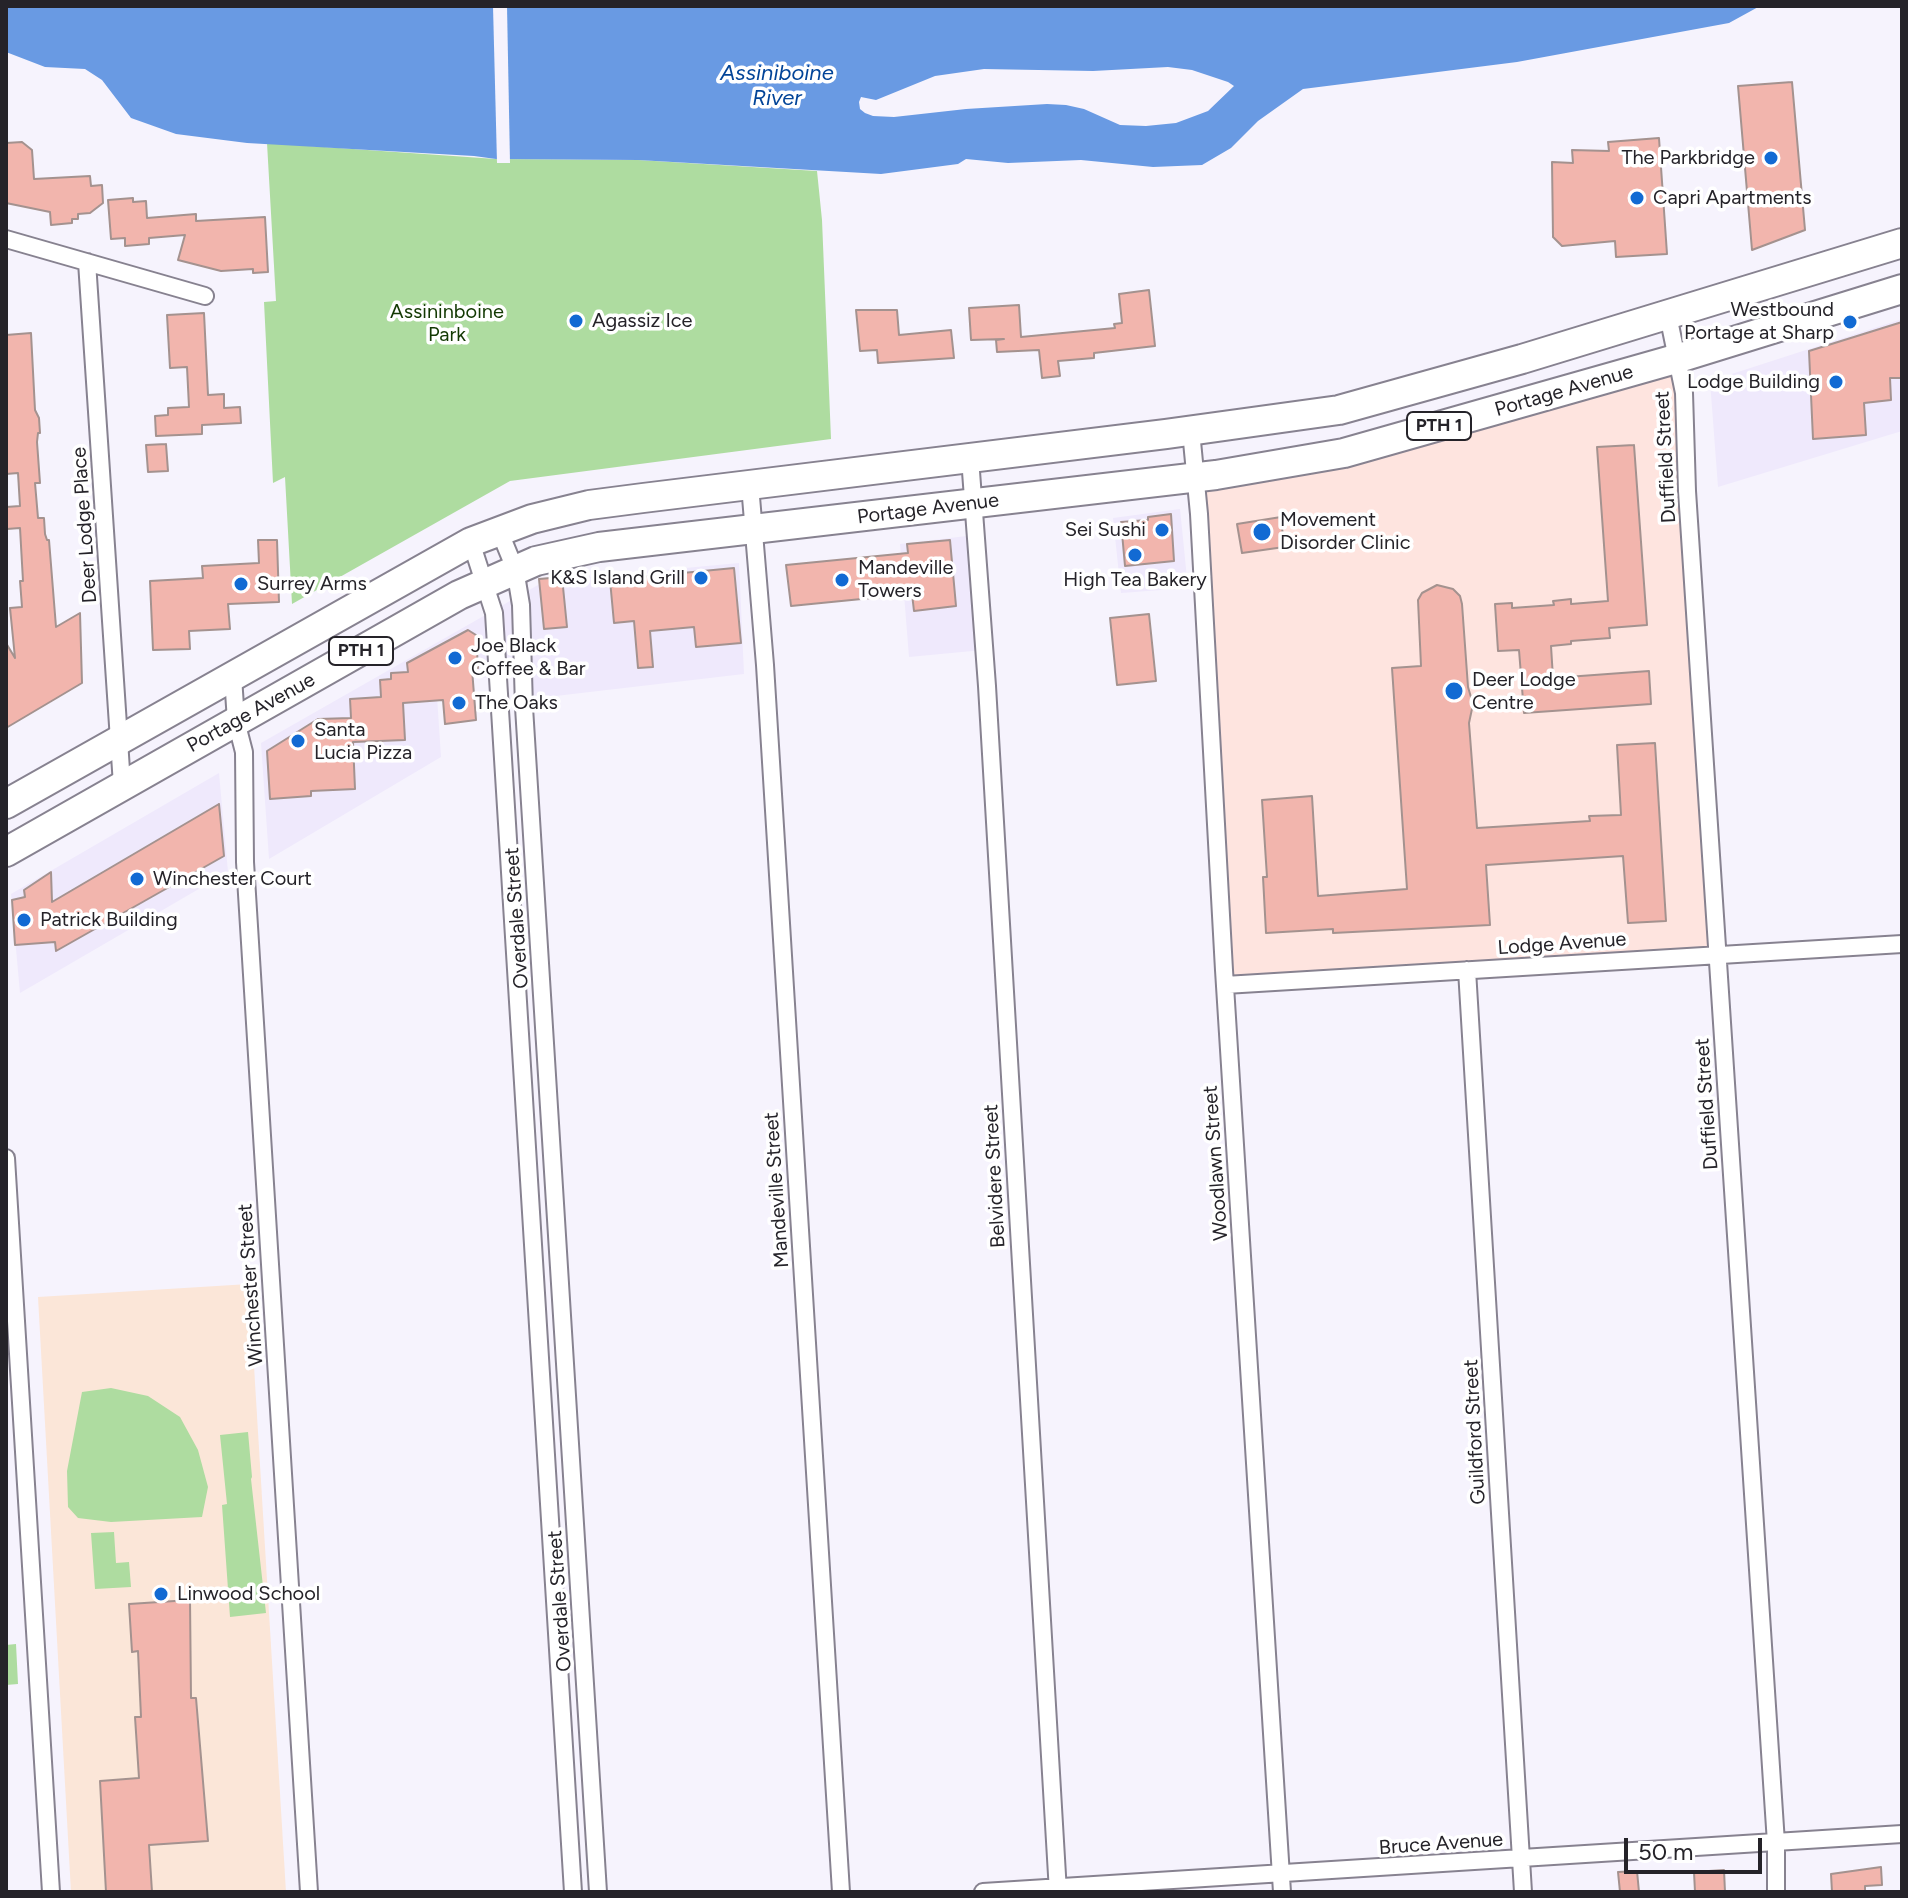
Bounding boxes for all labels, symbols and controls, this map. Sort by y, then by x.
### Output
water label: Assiniboine River [720,61,834,112]
place label: The Parkbridge [1621,146,1755,170]
marker: The Parkbridge [1762,149,1780,167]
place label: Capri Apartments [1653,186,1812,210]
marker: Capri Apartments [1628,189,1646,207]
place label: Westbound Portage at Sharp [1684,298,1834,345]
park label: Assininboine Park [390,300,504,347]
place label: Agassiz Ice [592,309,693,333]
marker: Agassiz Ice [567,312,585,330]
marker: Westbound Portage at Sharp [1841,313,1859,331]
street label: Portage Avenue [1492,360,1636,422]
place label: Lodge Building [1687,370,1820,394]
marker: Lodge Building [1827,373,1845,391]
street label: Duffield Street [1651,390,1681,524]
road number: PTH 1 [1407,412,1471,440]
street label: Deer Lodge Place [68,446,102,604]
street label: Portage Avenue [856,488,1000,530]
place label: Movement Disorder Clinic [1280,508,1410,555]
place label: Sei Sushi [1065,518,1146,542]
marker: Sei Sushi [1153,521,1171,539]
marker: Movement Disorder Clinic [1251,521,1273,543]
marker: High Tea Bakery [1126,546,1144,564]
place label: Mandeville Towers [858,556,953,603]
place label: K&S Island Grill [550,566,685,590]
place label: High Tea Bakery [1063,568,1207,592]
marker: K&S Island Grill [692,569,710,587]
marker: Mandeville Towers [833,571,851,589]
place label: Surrey Arms [257,572,367,596]
marker: Surrey Arms [232,575,250,593]
place label: Joe Black Coffee & Bar [471,634,585,681]
road number: PTH 1 [329,637,393,665]
marker: Joe Black Coffee & Bar [446,649,464,667]
street label: Portage Avenue [183,668,319,758]
place label: Deer Lodge Centre [1472,668,1576,715]
marker: Deer Lodge Centre [1443,680,1465,702]
place label: The Oaks [475,691,558,715]
marker: The Oaks [450,694,468,712]
place label: Santa Lucia Pizza [314,718,412,765]
marker: Santa Lucia Pizza [289,732,307,750]
street label: Overdale Street [500,847,534,989]
place label: Winchester Court [153,867,312,891]
marker: Winchester Court [128,870,146,888]
place label: Patrick Building [40,908,178,932]
marker: Patrick Building [15,911,33,929]
street label: Lodge Avenue [1497,928,1627,960]
street label: Duffield Street [1690,1037,1724,1171]
street label: Woodlawn Street [1199,1085,1233,1241]
street label: Belvidere Street [979,1104,1011,1248]
street label: Mandeville Street [760,1111,794,1269]
street label: Winchester Street [233,1203,269,1367]
street label: Guildford Street [1459,1359,1491,1505]
street label: Overdale Street [543,1530,577,1672]
place label: Linwood School [177,1582,320,1606]
marker: Linwood School [152,1585,170,1603]
scale bar [1628,1822,1766,1872]
street label: Bruce Avenue [1378,1828,1504,1860]
text: 50 m [1638,1837,1694,1866]

